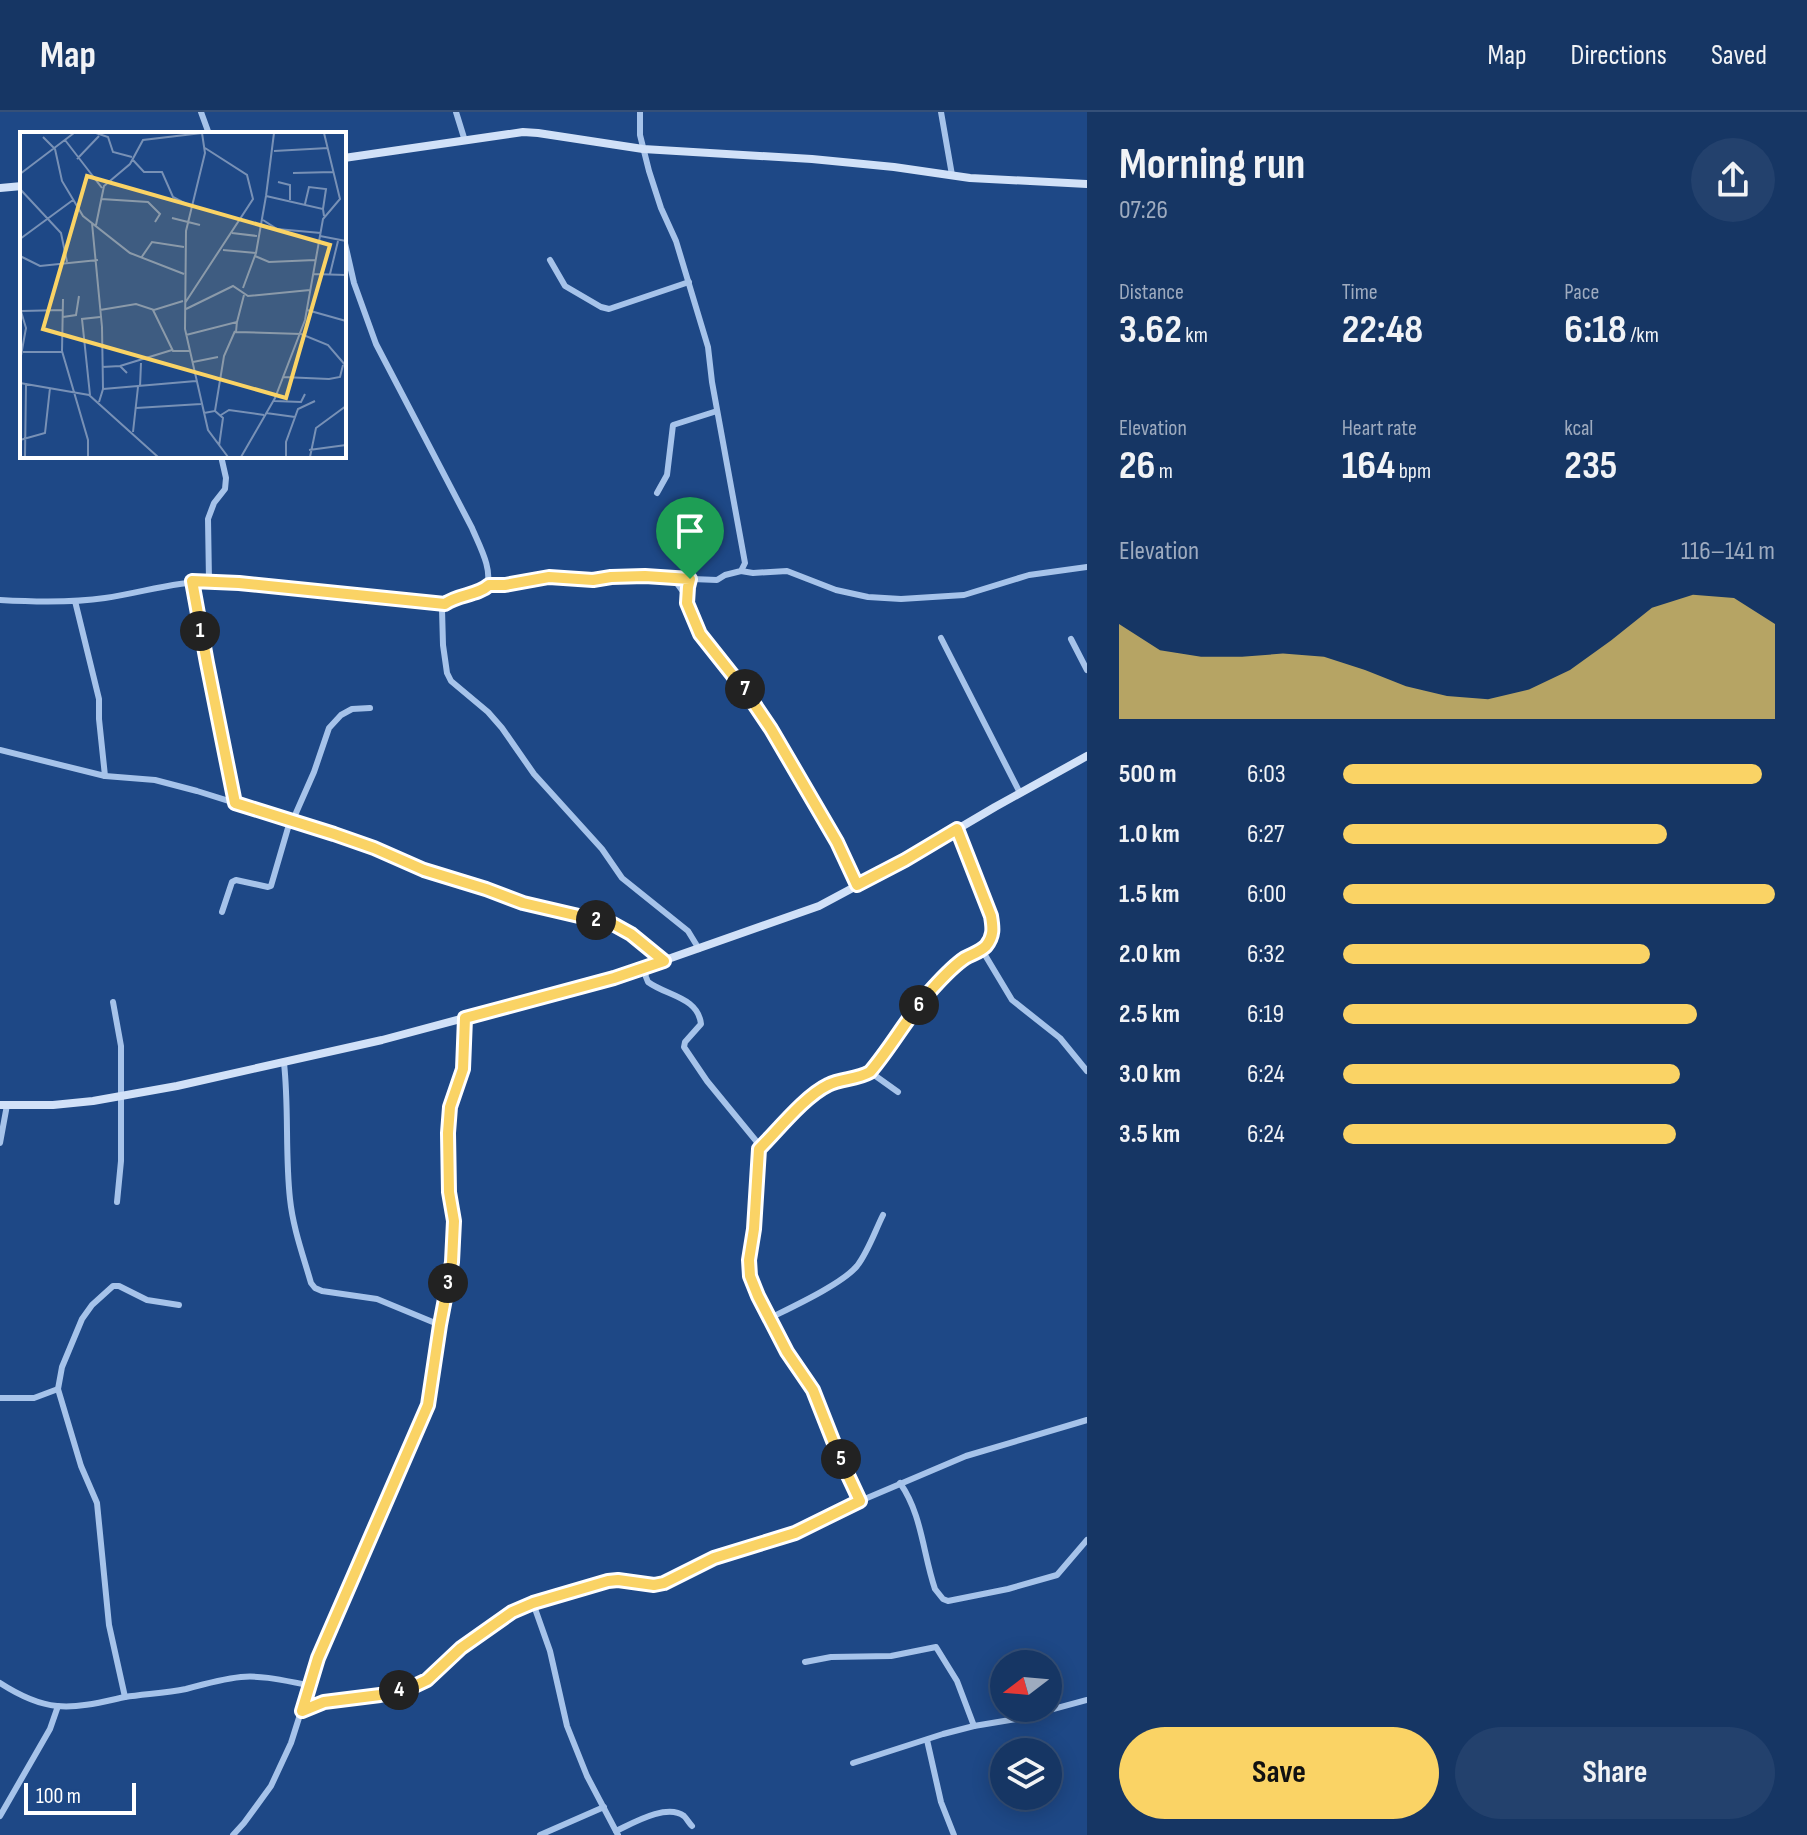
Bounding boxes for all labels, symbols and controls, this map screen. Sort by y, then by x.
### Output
text: Map [40,33,96,78]
text: Map [1488,39,1527,72]
text: Directions [1571,39,1667,72]
text: Saved [1711,39,1767,72]
inset map [20,132,346,458]
text: Morning run [1119,138,1305,191]
button: share [1691,138,1775,222]
text: 07:26 [1119,195,1168,226]
text: Distance [1119,279,1184,306]
text: Time [1342,279,1378,306]
text: Pace [1564,279,1599,306]
text: 3.62 [1119,306,1182,354]
text: 22:48 [1342,306,1423,354]
text: 6:18 [1564,306,1627,354]
text: km [1182,322,1208,349]
text: /km [1627,322,1659,349]
text: Elevation [1119,415,1187,442]
text: Heart rate [1342,415,1417,442]
text: kcal [1564,415,1593,442]
text: 26 [1119,442,1155,490]
text: 164 [1342,442,1395,490]
text: 235 [1564,442,1617,490]
text: m [1155,458,1173,485]
text: bpm [1395,458,1431,485]
pin [656,497,724,579]
icon: arrive [668,509,712,553]
text: Elevation [1119,536,1199,567]
text: 116–141 m [1681,536,1775,567]
pin: 1 [180,611,220,651]
text: 1 [196,617,204,644]
pin: 7 [725,669,765,709]
text: 7 [740,675,750,702]
text: 500 m [1119,759,1176,790]
text: 6:03 [1247,759,1286,790]
text: 1.0 km [1119,819,1180,850]
text: 6:27 [1247,819,1284,850]
text: 1.5 km [1119,879,1179,910]
text: 6:00 [1247,879,1286,910]
pin: 2 [576,900,616,940]
text: 2 [591,906,601,933]
text: 2.0 km [1119,939,1180,970]
text: 6:32 [1247,939,1285,970]
pin: 6 [899,985,939,1025]
text: 6 [914,991,924,1018]
text: 2.5 km [1119,999,1180,1030]
text: 6:19 [1247,999,1284,1030]
text: 3.0 km [1119,1059,1181,1090]
text: 6:24 [1247,1059,1285,1090]
text: 3.5 km [1119,1119,1180,1150]
text: 6:24 [1247,1119,1285,1150]
pin: 3 [428,1263,468,1303]
text: 3 [443,1269,453,1296]
pin: 5 [821,1439,861,1479]
text: 5 [836,1445,846,1472]
north arrow [990,1650,1062,1722]
map controls [990,1650,1062,1810]
pin: 4 [379,1670,419,1710]
text: 4 [394,1676,404,1703]
button: Save [1119,1727,1439,1819]
button: Share [1455,1727,1775,1819]
button: layers [990,1738,1062,1810]
scale bar [24,1779,136,1815]
text: 100 m [36,1783,81,1810]

